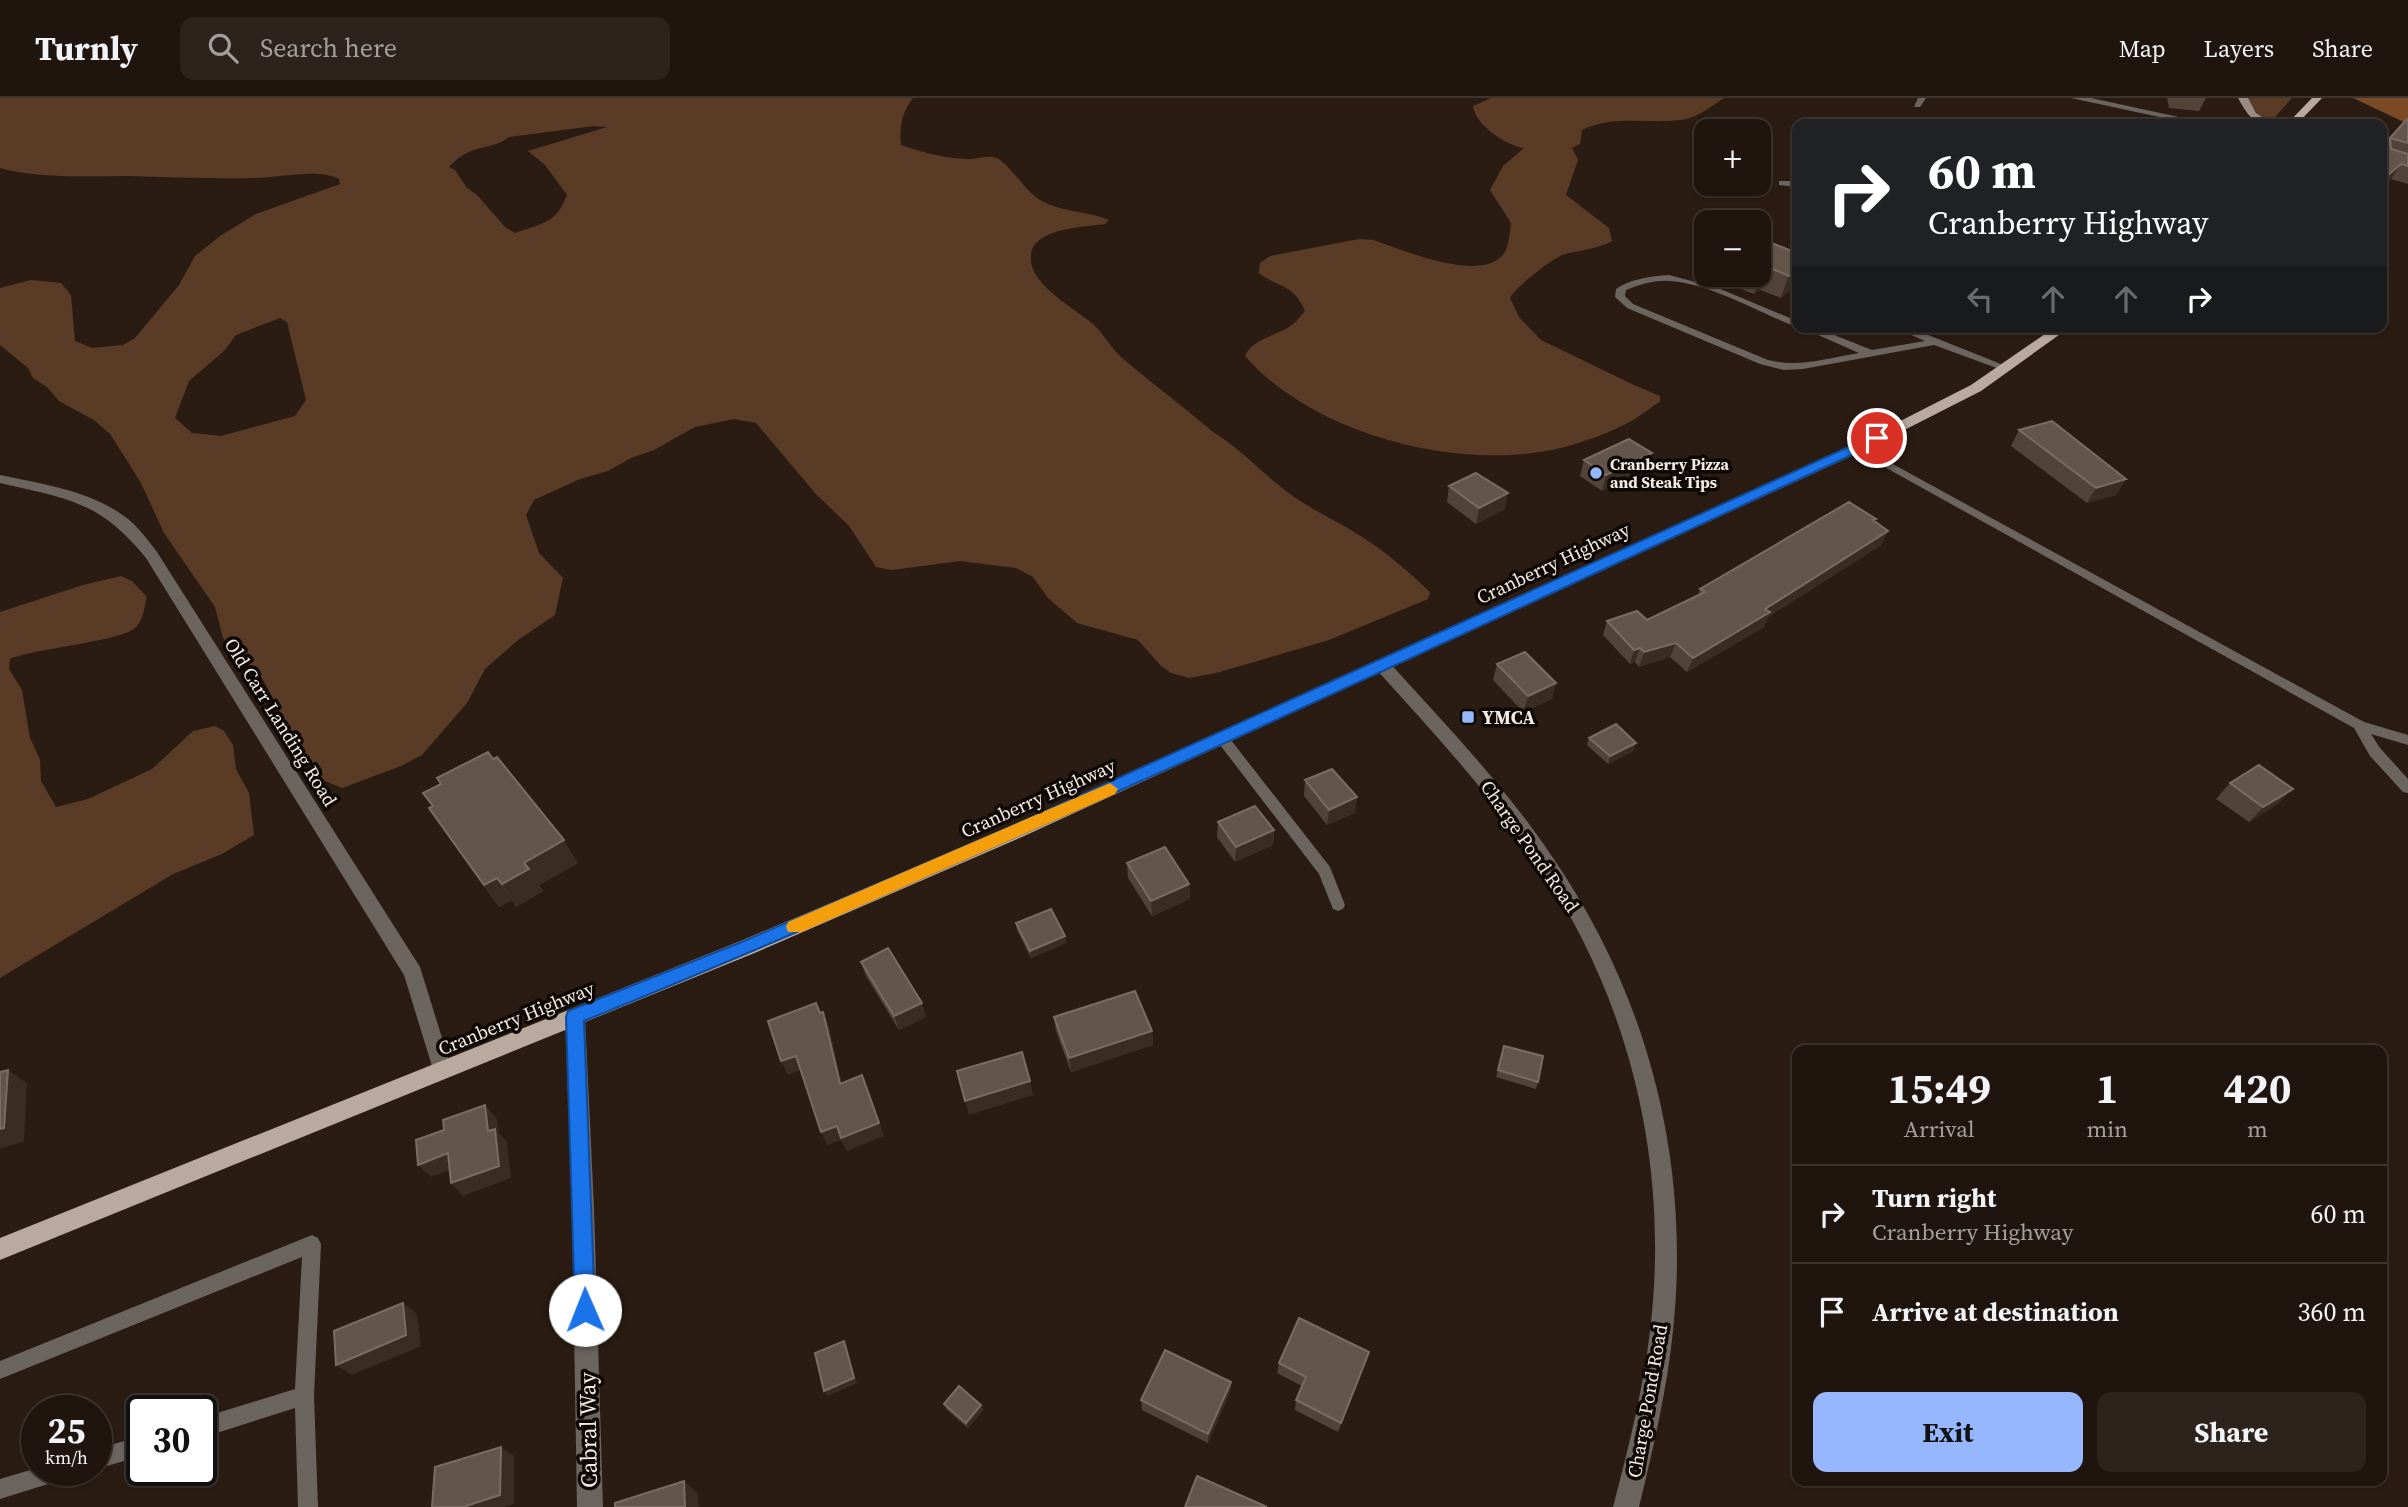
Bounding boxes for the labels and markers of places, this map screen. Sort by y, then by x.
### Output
pin [1847,408,1907,468]
place label: Cranberry Pizza and Steak Tips [1610,453,1729,493]
marker: Cranberry Pizza and Steak Tips [1588,465,1604,481]
place label: YMCA [1482,704,1535,730]
marker: YMCA [1460,709,1476,725]

